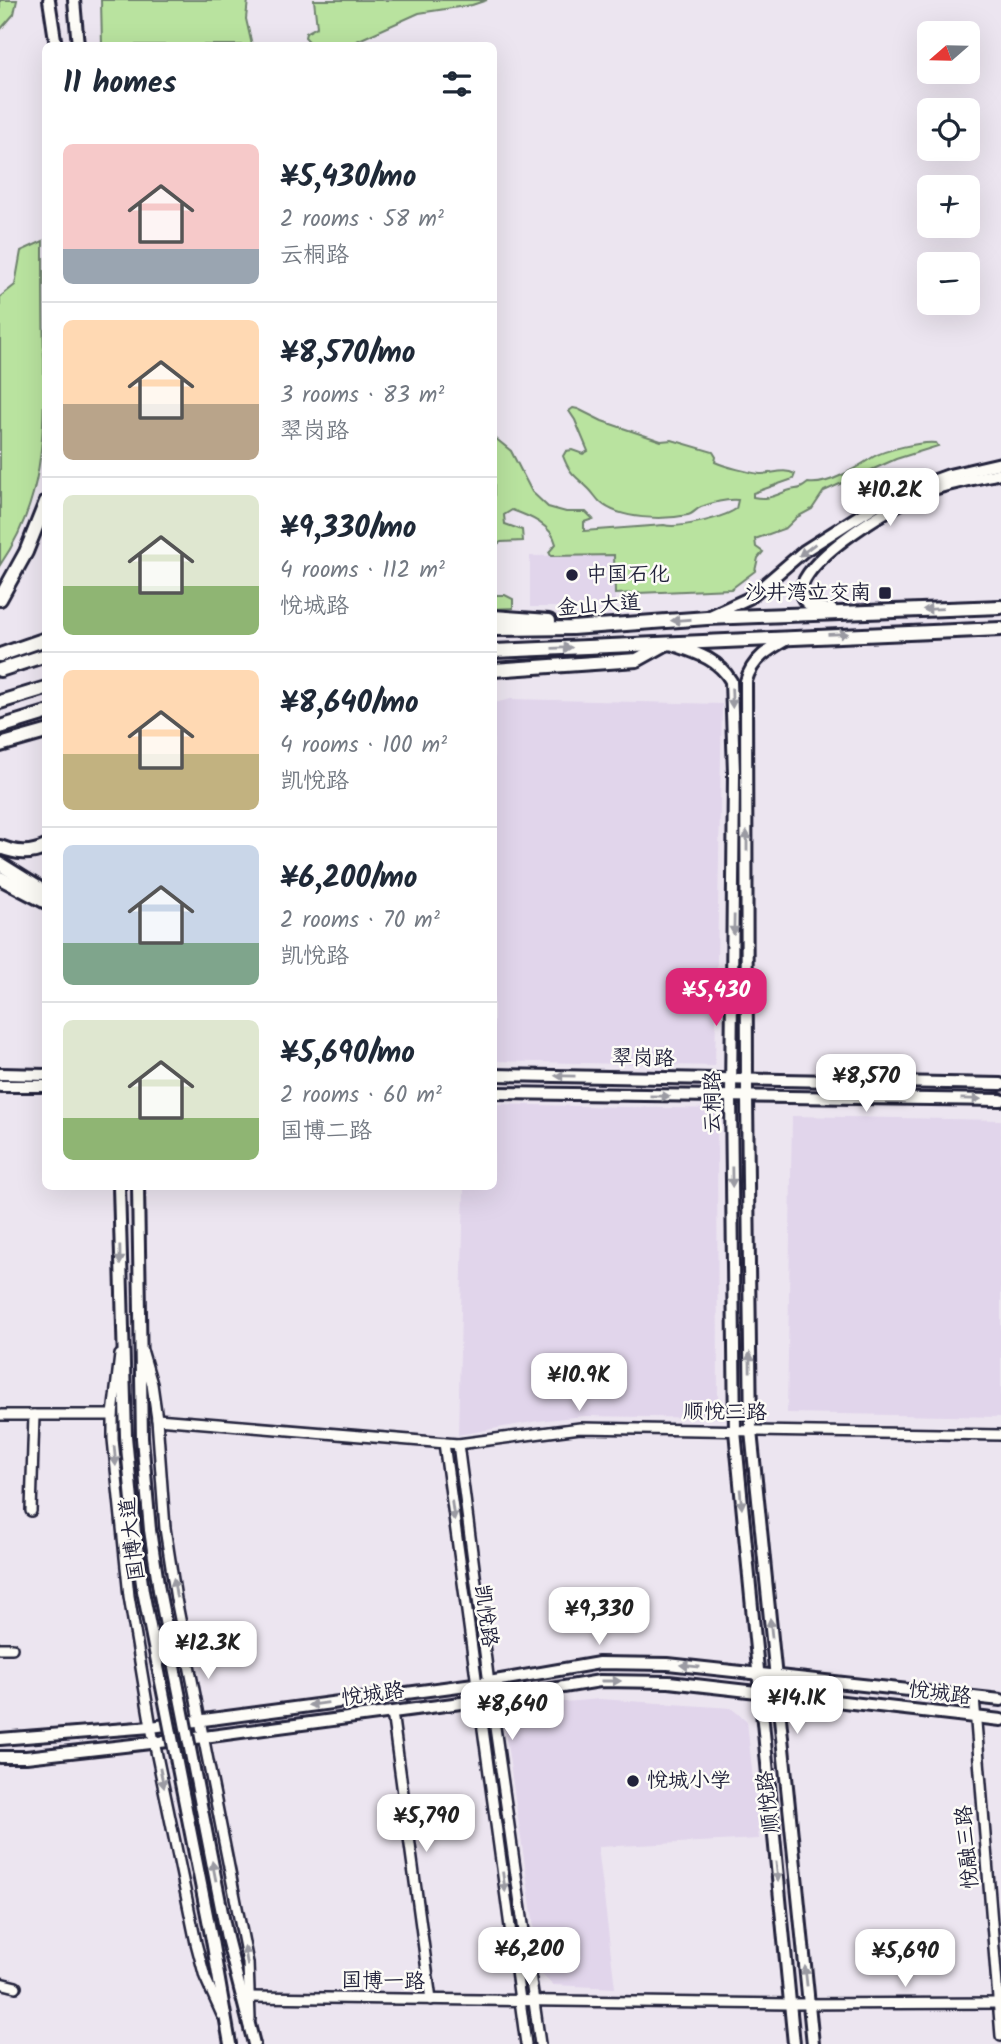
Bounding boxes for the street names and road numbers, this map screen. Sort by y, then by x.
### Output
street label: 金山大道 [556,587,642,625]
street label: 翠岗路 [611,1042,675,1076]
street label: 云桐路 [697,1071,730,1134]
street label: 顺悦三路 [683,1396,767,1430]
street label: 国博大道 [112,1495,154,1583]
street label: 凯悦路 [464,1583,506,1649]
street label: 悦城路 [340,1674,406,1716]
street label: 悦城路 [907,1674,973,1714]
street label: 顺悦路 [749,1769,789,1835]
street label: 悦融三路 [948,1804,988,1890]
street label: 国博一路 [341,1965,425,1999]

